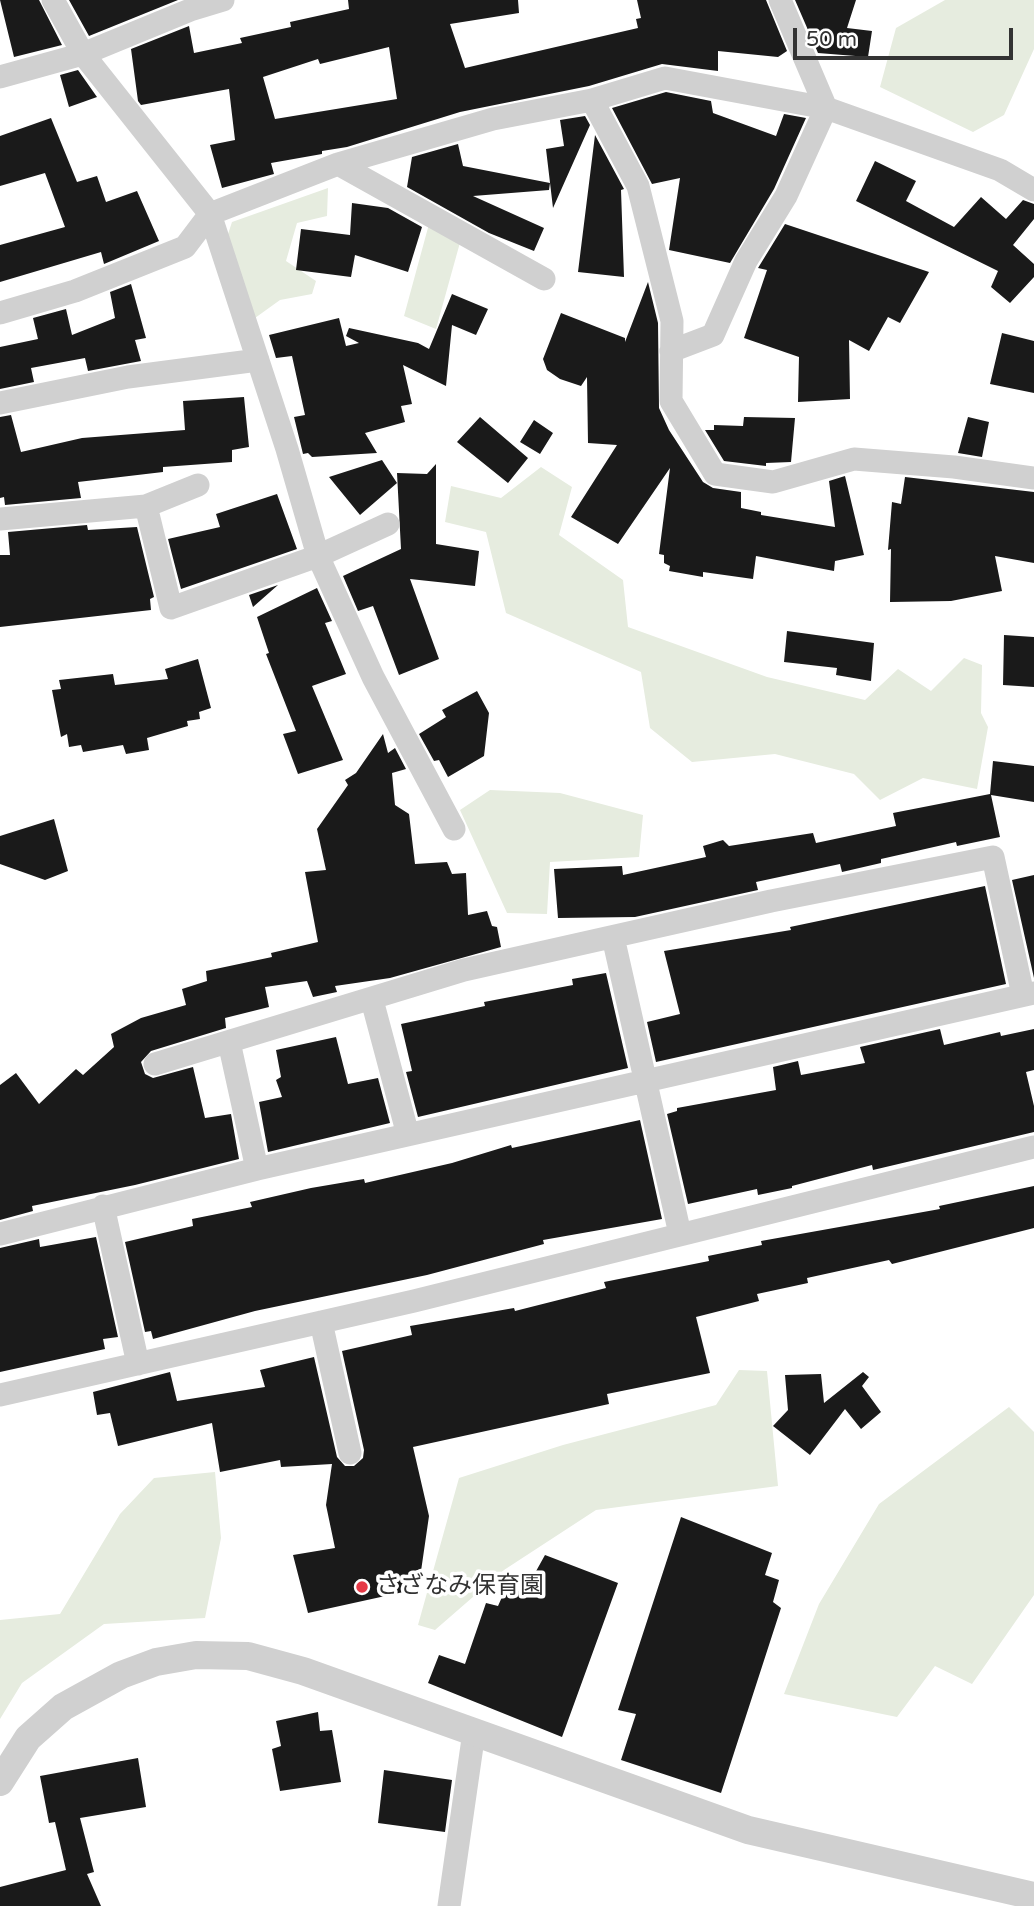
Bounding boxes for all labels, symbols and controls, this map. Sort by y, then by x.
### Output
scale bar [796,14,1016,58]
text: 50 m [806,27,857,52]
place label: さざなみ保育園 [376,1573,544,1601]
marker: さざなみ保育園 [354,1579,370,1595]

